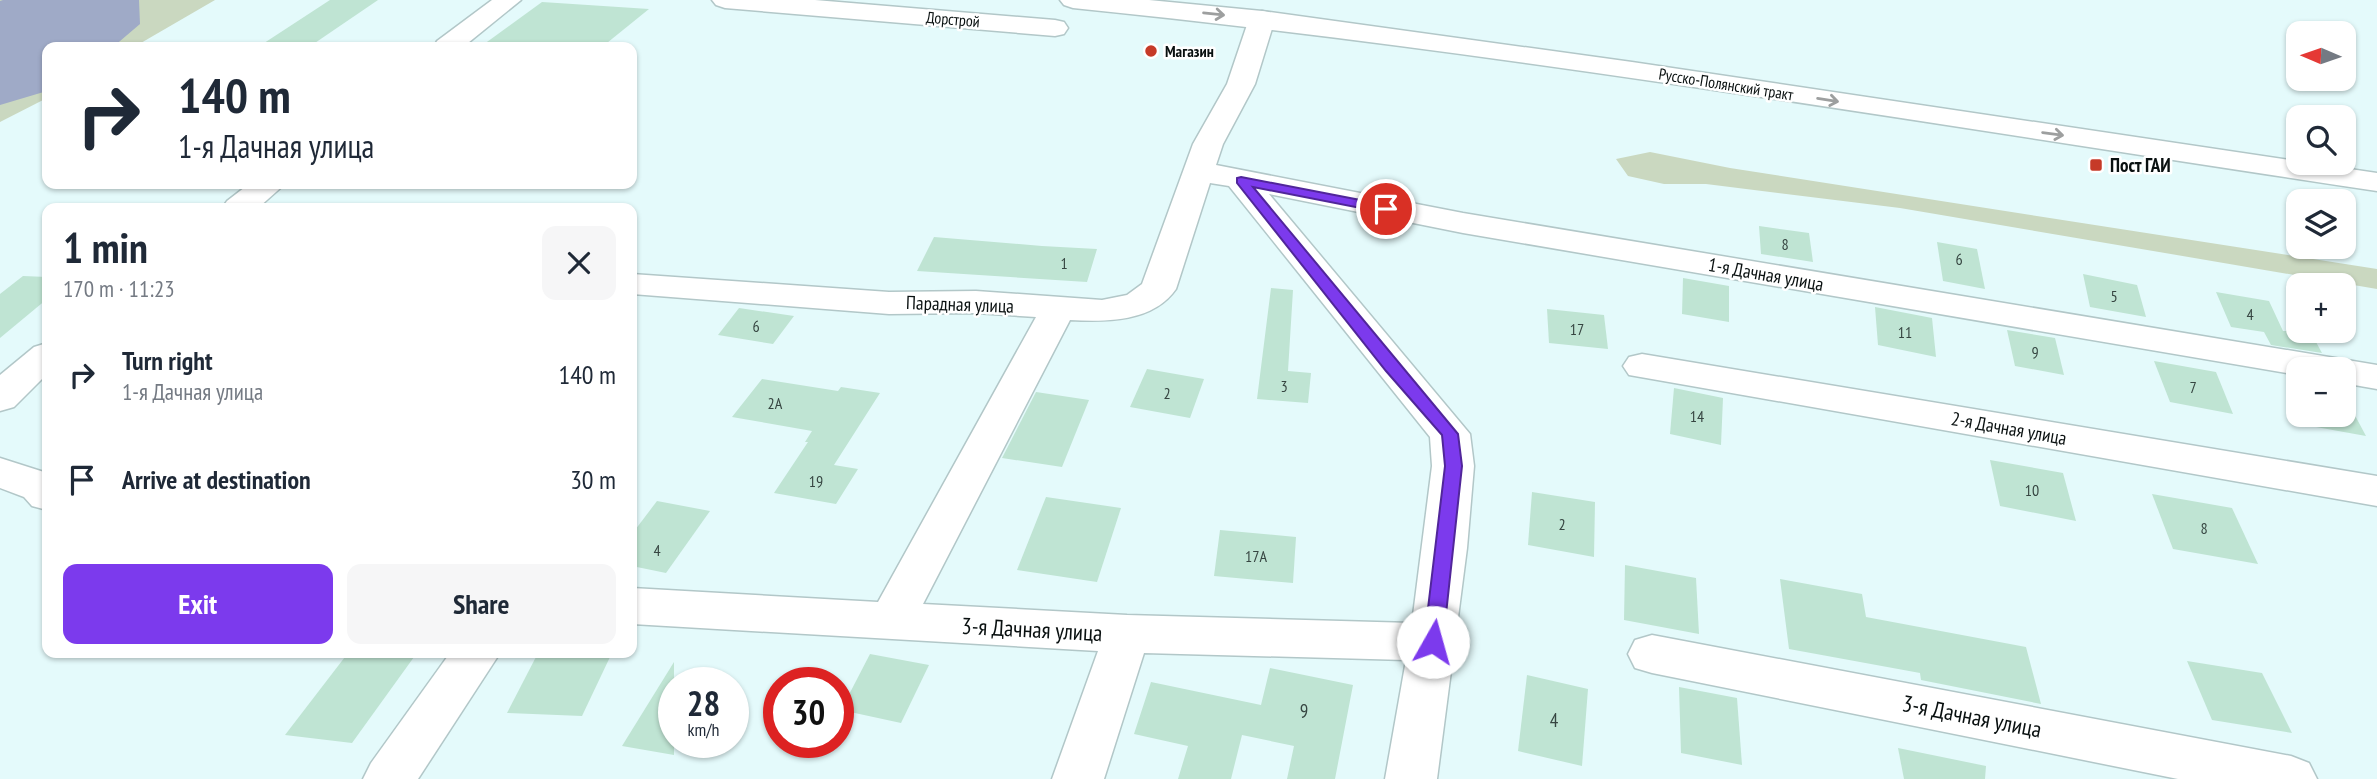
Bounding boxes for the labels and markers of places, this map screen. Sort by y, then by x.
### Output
place label: Магазин [1165,41,1214,61]
marker: Магазин [1143,43,1159,59]
place label: Пост ГАИ [2110,153,2171,177]
marker: Пост ГАИ [2088,157,2104,173]
pin [1356,179,1416,239]

